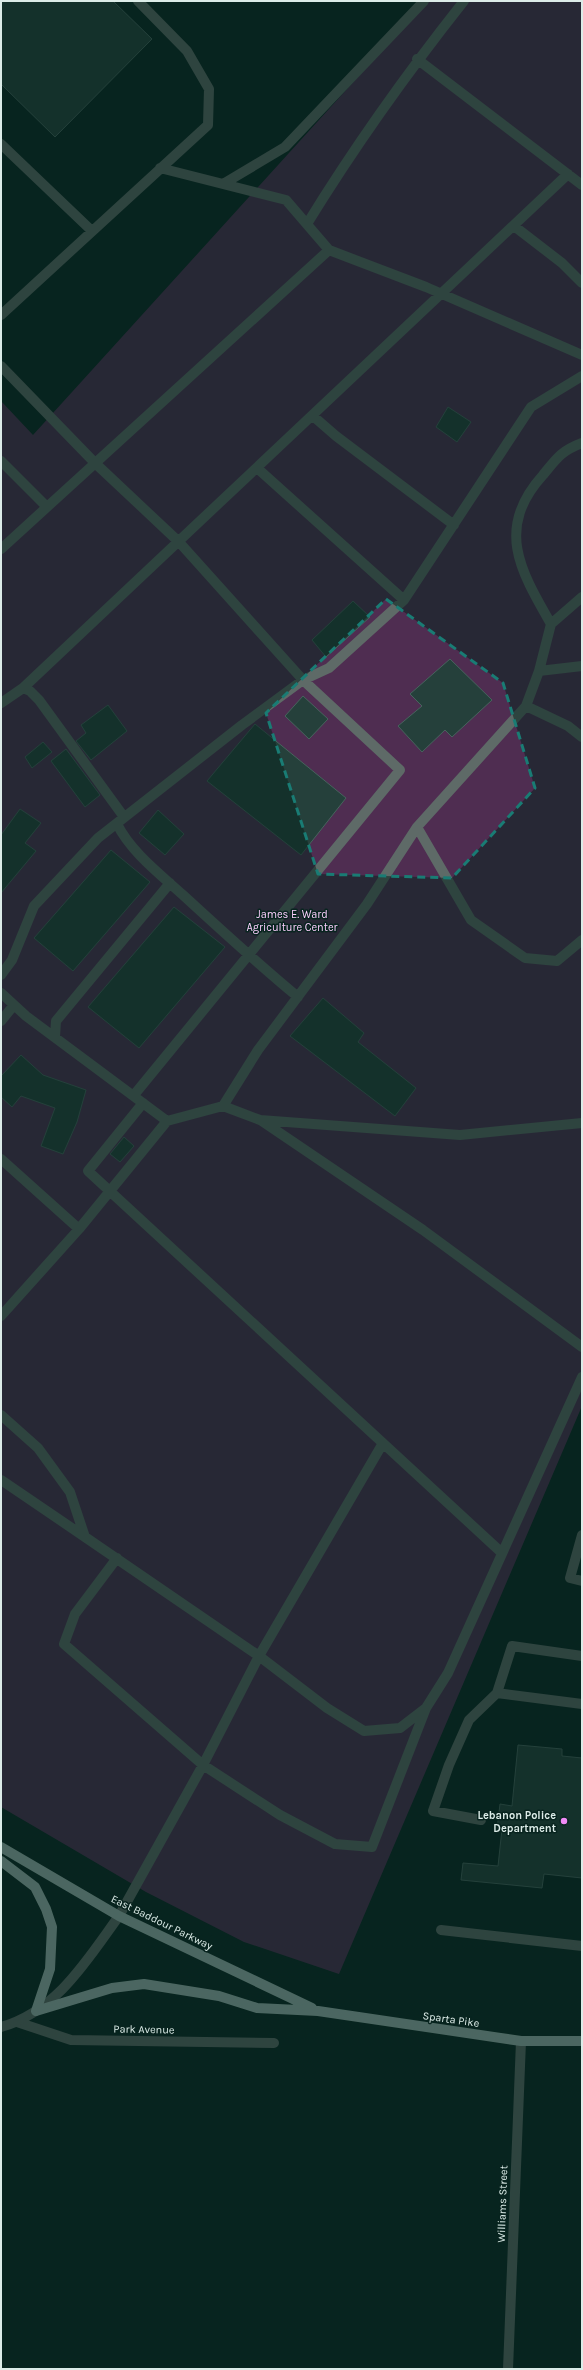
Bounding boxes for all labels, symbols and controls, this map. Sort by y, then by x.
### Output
park label: James E. Ward Agriculture Center [246,908,338,934]
place label: Lebanon Police Department [478,1809,557,1835]
marker: Lebanon Police Department [559,1816,569,1826]
street label: East Baddour Parkway [109,1892,215,1953]
street label: Sparta Pike [422,2009,480,2030]
street label: Park Avenue [113,2022,175,2037]
street label: Williams Street [495,2165,510,2243]

